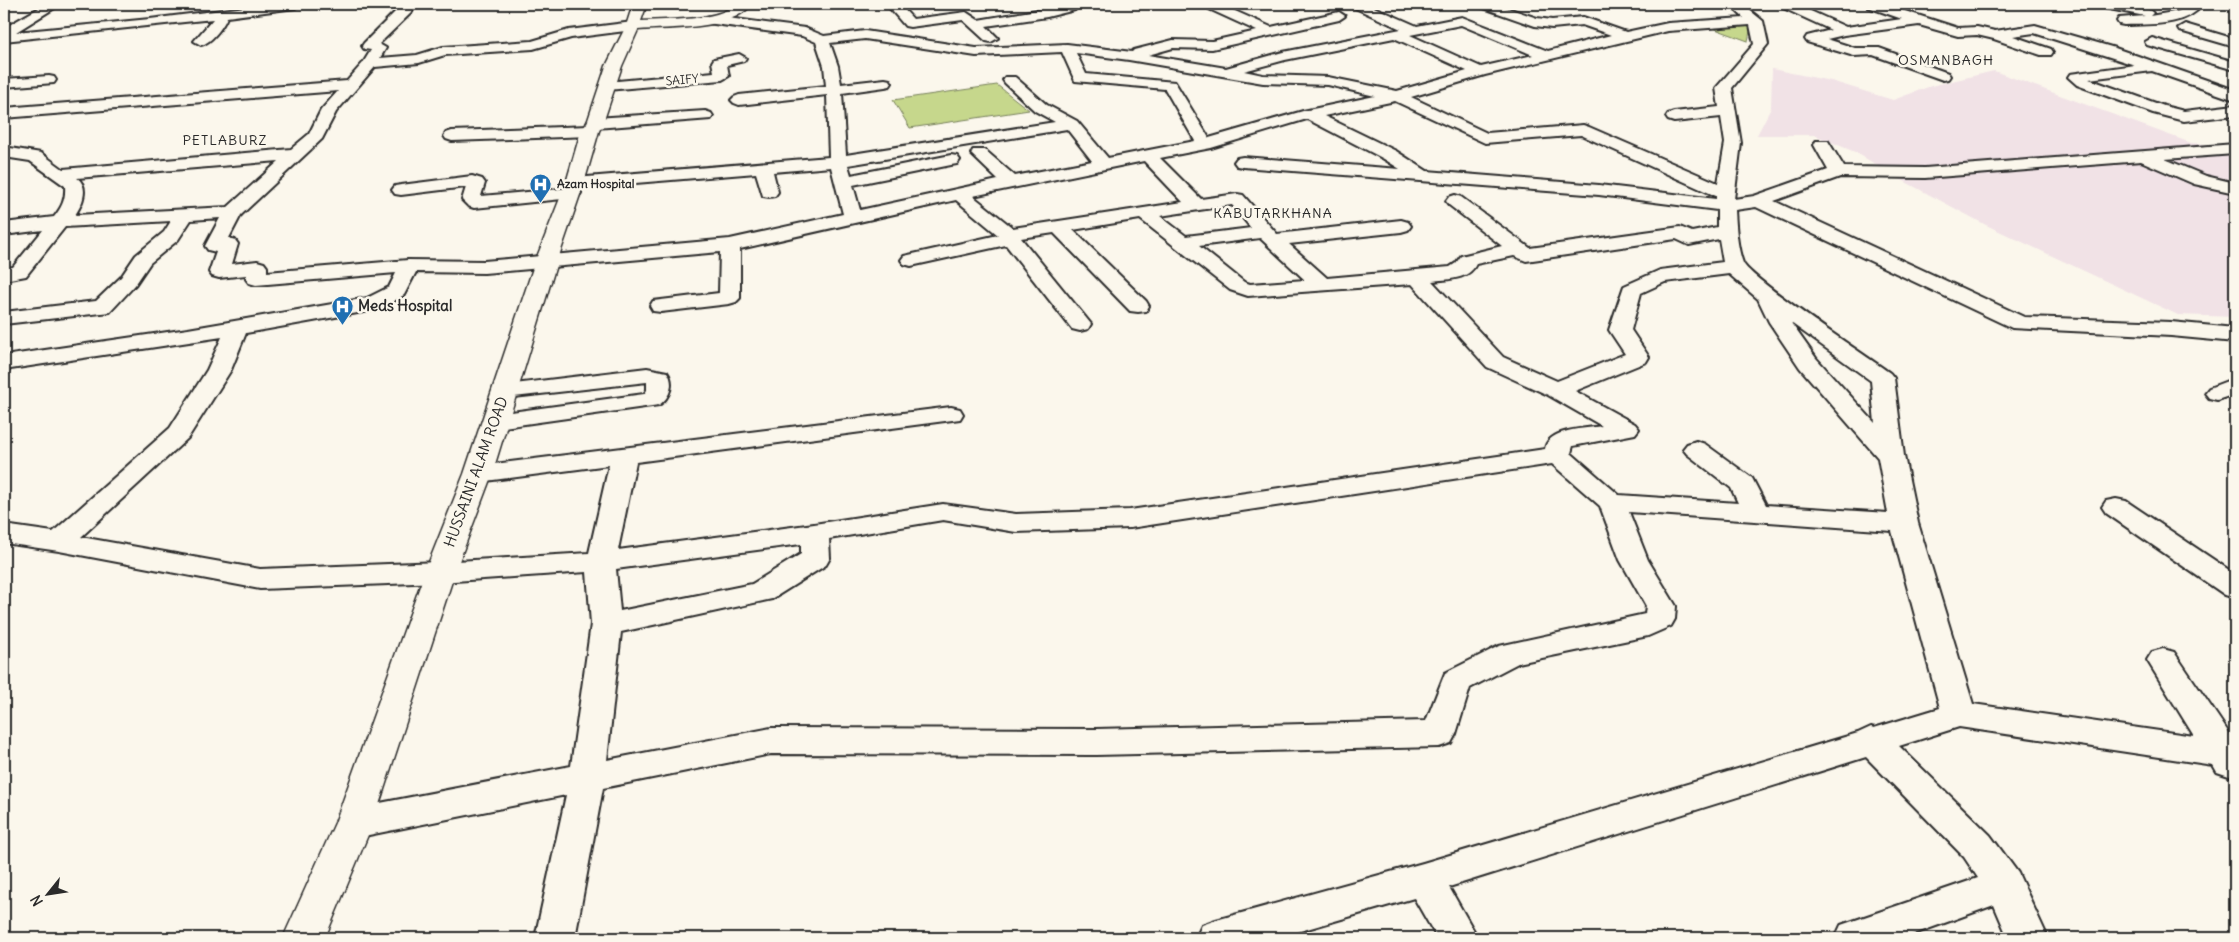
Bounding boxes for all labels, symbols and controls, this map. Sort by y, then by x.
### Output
district label: OSMANBAGH [1898,51,1994,69]
street label: SAIFY [665,71,699,88]
district label: PETLABURZ [182,131,268,149]
hospital icon: Azam Hospital [529,172,553,203]
place label: Azam Hospital [557,176,635,192]
district label: KABUTARKHANA [1213,204,1333,222]
hospital icon: Meds Hospital [330,294,354,325]
place label: Meds Hospital [358,296,452,316]
street label: HUSSAINI ALAM ROAD [439,394,512,550]
north arrow [22,870,72,920]
text: N [27,892,47,909]

